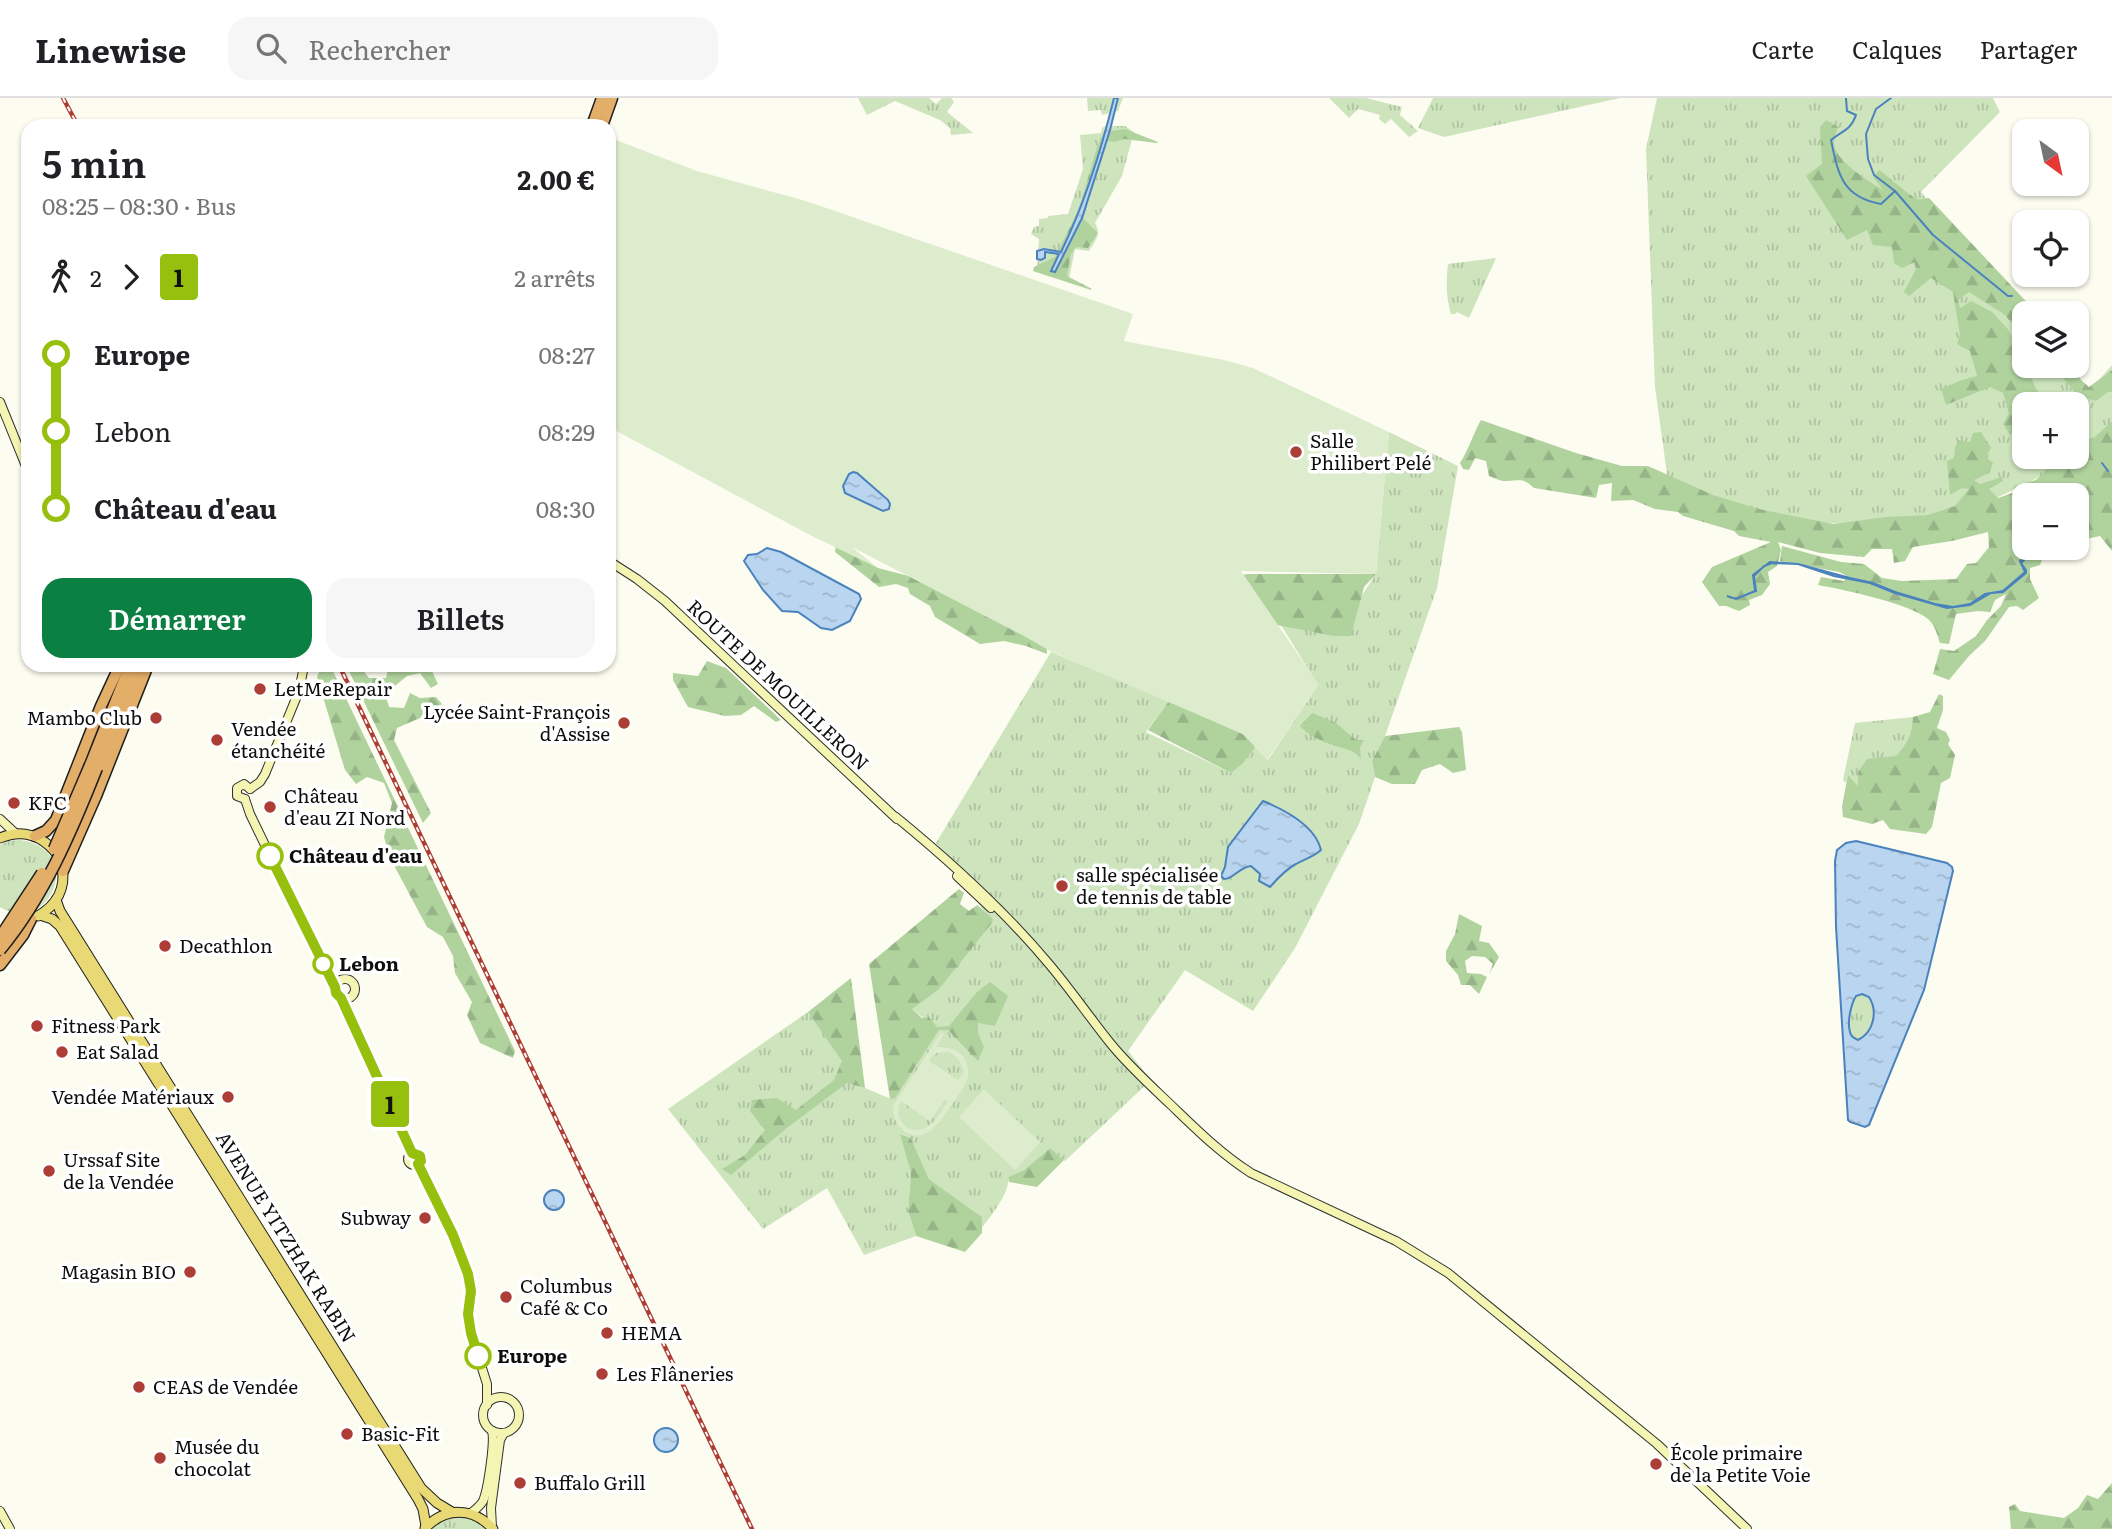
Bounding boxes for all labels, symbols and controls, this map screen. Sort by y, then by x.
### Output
search box [228,17,718,80]
text: Linewise [35,24,186,73]
icon: search [252,29,290,67]
text: Rechercher [308,29,450,68]
text: Carte [1751,31,1814,66]
text: Calques [1852,31,1942,66]
text: Partager [1980,31,2077,66]
north arrow [2012,119,2090,196]
map controls [2012,119,2089,560]
text: 5 min [42,133,146,190]
text: 2.00 € [517,159,595,198]
text: 08:25 – 08:30 · Bus [42,188,236,222]
button: locate [2012,210,2089,287]
icon: walk [42,258,80,296]
icon: forward [112,258,150,296]
text: 1 [174,259,184,294]
text: 2 [90,260,102,294]
text: 2 arrêts [514,260,595,294]
button: layers [2012,301,2089,378]
text: Europe [94,334,190,373]
text: 08:27 [539,337,595,371]
button: + [2012,392,2089,469]
text: Lebon [94,411,171,450]
text: 08:29 [538,414,595,448]
place label: Salle Philibert Pelé [1310,426,1432,476]
marker: Salle Philibert Pelé [1288,444,1304,460]
button: − [2012,483,2089,560]
text: Château d'eau [94,488,277,527]
text: 08:30 [536,491,595,525]
button: Démarrer [42,578,312,658]
button: Billets [326,578,595,658]
street label: ROUTE DE MOUILLERON [682,592,876,776]
place label: LetMeRepair [274,674,392,702]
marker: LetMeRepair [252,681,268,697]
place label: Lycée Saint-François d'Assise [423,697,610,747]
place label: Mambo Club [27,703,142,731]
marker: Mambo Club [148,710,164,726]
place label: Vendée étanchéité [231,714,326,764]
marker: Lycée Saint-François d'Assise [616,715,632,731]
marker: Vendée étanchéité [209,732,225,748]
place label: Château d'eau ZI Nord [284,781,406,831]
place label: KFC [28,788,67,816]
marker: KFC [6,795,22,811]
marker: Château d'eau ZI Nord [262,799,278,815]
place label: Château d'eau [289,841,423,869]
marker: Château d'eau [257,843,283,869]
place label: salle spécialisée de tennis de table [1076,860,1232,910]
marker: salle spécialisée de tennis de table [1054,878,1070,894]
place label: Decathlon [179,931,273,959]
marker: Decathlon [157,938,173,954]
place label: Lebon [339,949,399,977]
marker: Lebon [313,954,333,974]
place label: Fitness Park [51,1011,161,1039]
marker: Fitness Park [29,1018,45,1034]
place label: Eat Salad [76,1037,159,1065]
marker: Eat Salad [54,1044,70,1060]
line badge: 1 [367,1081,413,1127]
place label: Vendée Matériaux [51,1082,214,1110]
text: 1 [385,1086,395,1121]
marker: Vendée Matériaux [220,1089,236,1105]
street label: AVENUE YITZHAK RABIN [210,1125,364,1348]
place label: Urssaf Site de la Vendée [63,1145,174,1195]
marker: Urssaf Site de la Vendée [41,1163,57,1179]
place label: Subway [341,1203,411,1231]
marker: Subway [417,1210,433,1226]
place label: Magasin BIO [61,1257,176,1285]
marker: Magasin BIO [182,1264,198,1280]
place label: Columbus Café & Co [520,1271,613,1321]
marker: Columbus Café & Co [498,1289,514,1305]
place label: HEMA [621,1318,682,1346]
marker: HEMA [599,1325,615,1341]
place label: Europe [497,1341,568,1369]
marker: Europe [465,1343,491,1369]
place label: Les Flâneries [616,1359,734,1387]
marker: Les Flâneries [594,1366,610,1382]
place label: CEAS de Vendée [153,1372,298,1400]
marker: CEAS de Vendée [131,1379,147,1395]
place label: Basic-Fit [361,1419,440,1447]
marker: Basic-Fit [339,1426,355,1442]
place label: Musée du chocolat [174,1432,260,1482]
place label: École primaire de la Petite Voie [1670,1438,1811,1488]
marker: Musée du chocolat [152,1450,168,1466]
marker: École primaire de la Petite Voie [1648,1456,1664,1472]
place label: Buffalo Grill [534,1468,646,1496]
marker: Buffalo Grill [512,1475,528,1491]

